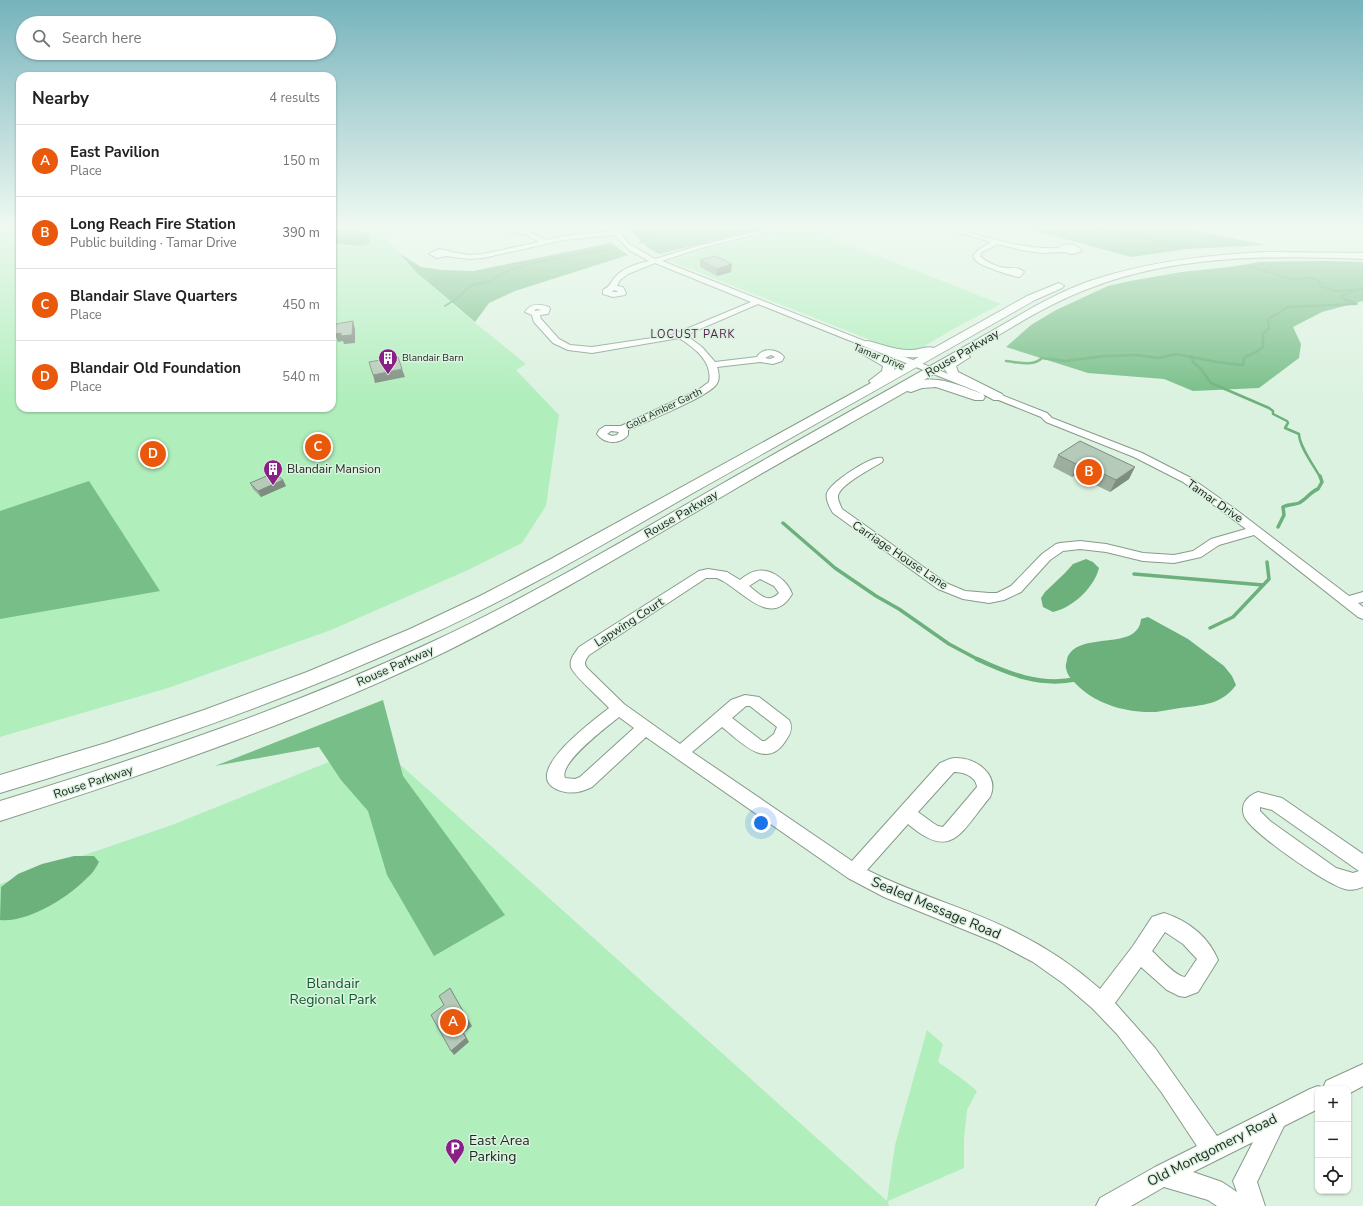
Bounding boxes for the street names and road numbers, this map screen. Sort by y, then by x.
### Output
street label: Rouse Parkway [922,325,1003,381]
street label: Tamar Drive [851,340,907,374]
street label: Gold Amber Garth [624,385,704,433]
street label: Tamar Drive [1184,476,1246,526]
street label: Rouse Parkway [641,486,722,542]
street label: Carriage House Lane [849,517,951,593]
street label: Lapwing Court [591,593,667,650]
street label: Rouse Parkway [354,642,437,690]
street label: Rouse Parkway [51,761,136,802]
street label: Sealed Message Road [868,872,1004,944]
street label: Old Montgomery Road [1144,1109,1280,1191]

